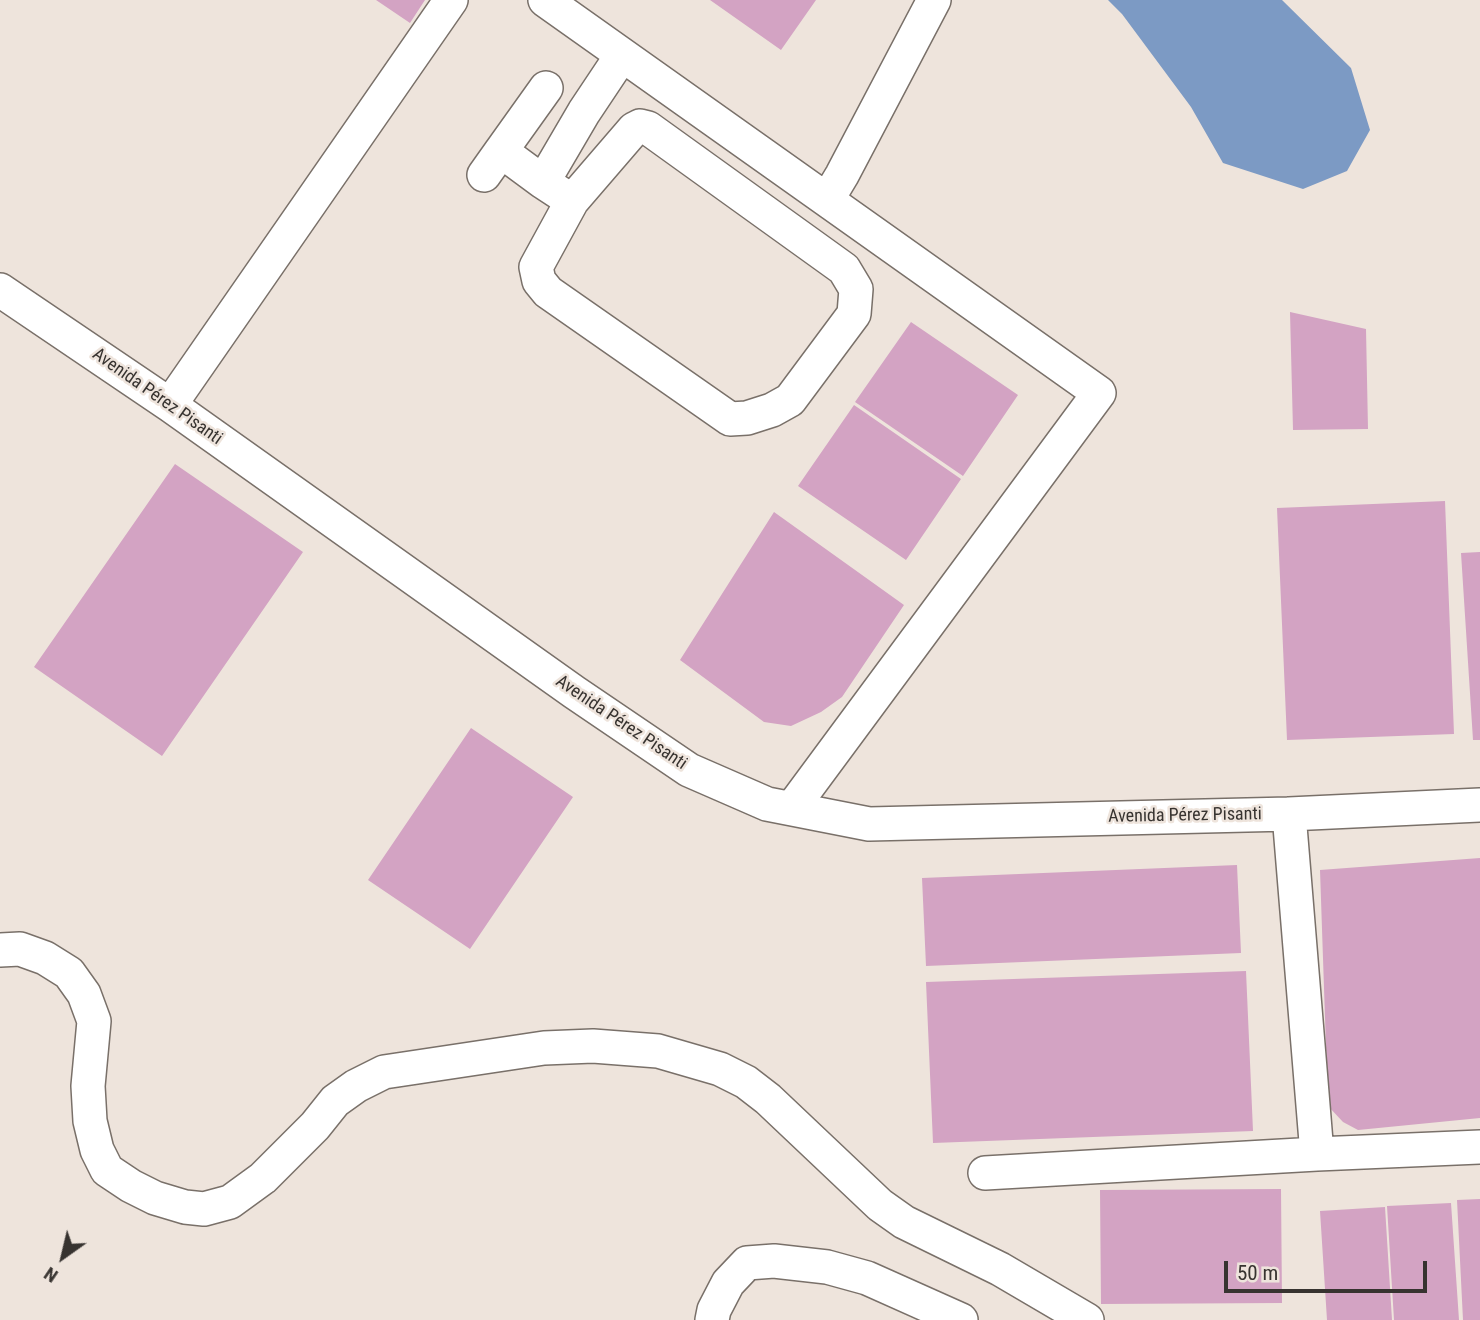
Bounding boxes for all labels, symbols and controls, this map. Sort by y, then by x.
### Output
street label: Avenida Pérez Pisanti [88,344,226,450]
street label: Avenida Pérez Pisanti [551,671,691,775]
street label: Avenida Pérez Pisanti [1108,804,1262,828]
north arrow [28,1222,98,1292]
scale bar [1228,1246,1431,1290]
text: 50 m [1237,1261,1278,1285]
text: N [40,1262,62,1288]

